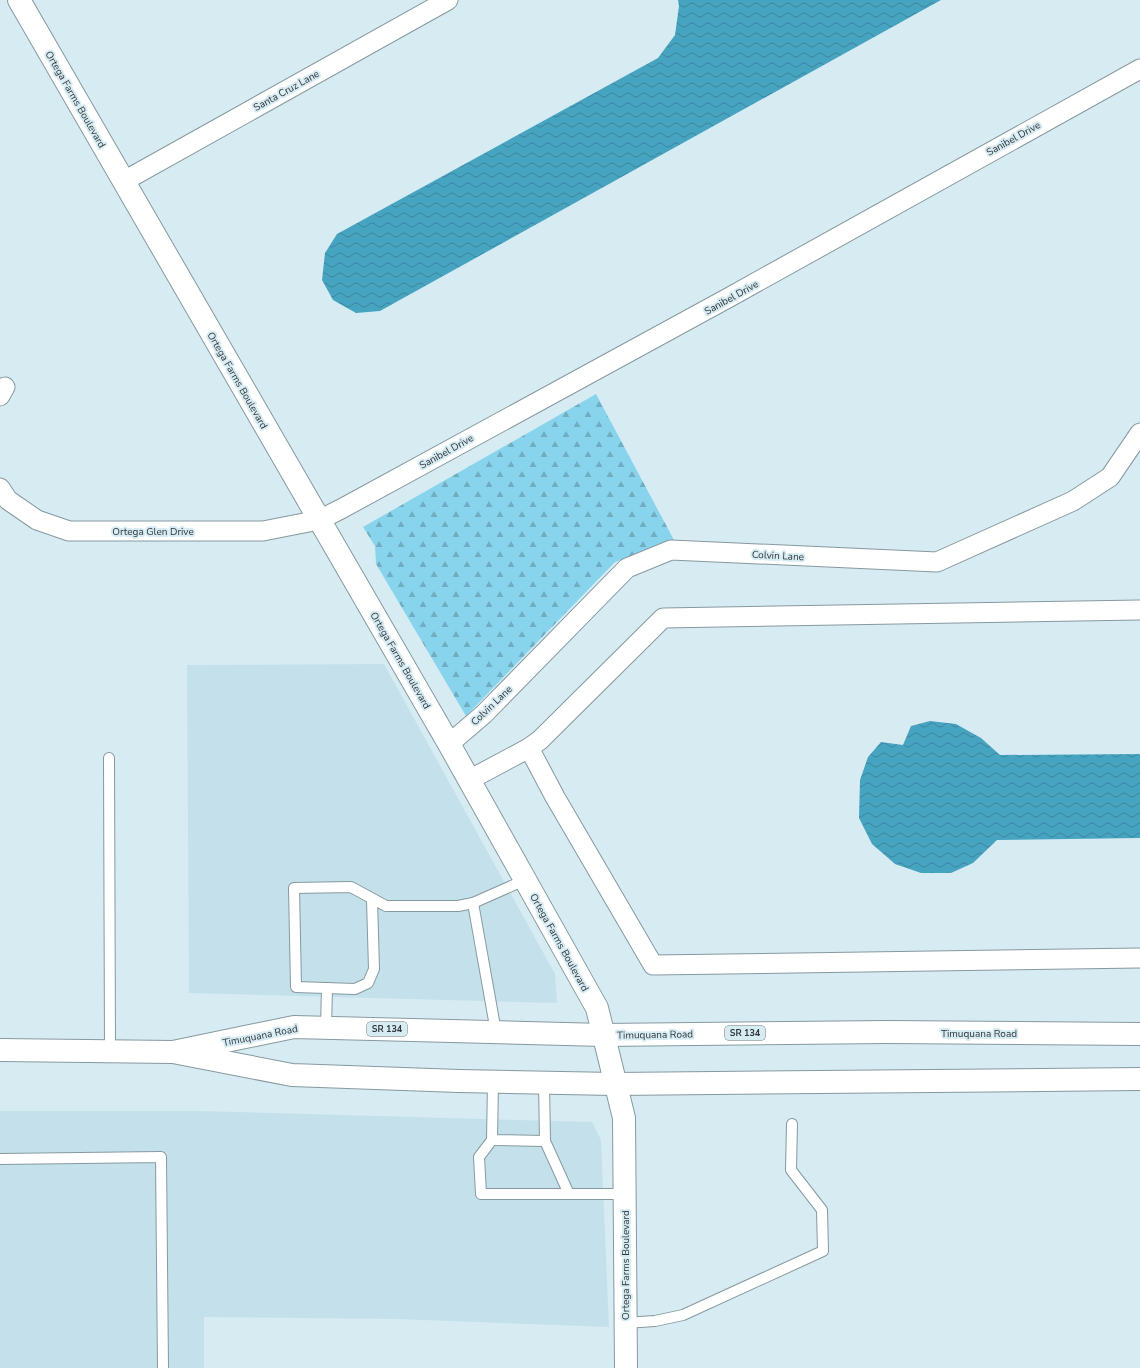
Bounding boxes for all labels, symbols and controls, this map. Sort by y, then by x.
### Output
street label: Ortega Farms Boulevard [42,48,109,151]
street label: Santa Cruz Lane [251,67,322,115]
street label: Sanibel Drive [984,118,1043,160]
street label: Sanibel Drive [702,277,761,319]
street label: Ortega Farms Boulevard [204,329,271,432]
street label: Sanibel Drive [417,431,476,473]
street label: Ortega Glen Drive [112,525,194,539]
street label: Colvin Lane [751,548,804,564]
street label: Ortega Farms Boulevard [367,609,434,712]
street label: Colvin Lane [468,683,515,729]
street label: Ortega Farms Boulevard [526,891,592,994]
street label: Timuquana Road [222,1022,299,1050]
road number: SR 134 [367,1022,407,1036]
road number: SR 134 [725,1026,765,1040]
street label: Timuquana Road [617,1027,693,1043]
street label: Timuquana Road [941,1027,1017,1041]
street label: Ortega Farms Boulevard [619,1210,633,1320]

